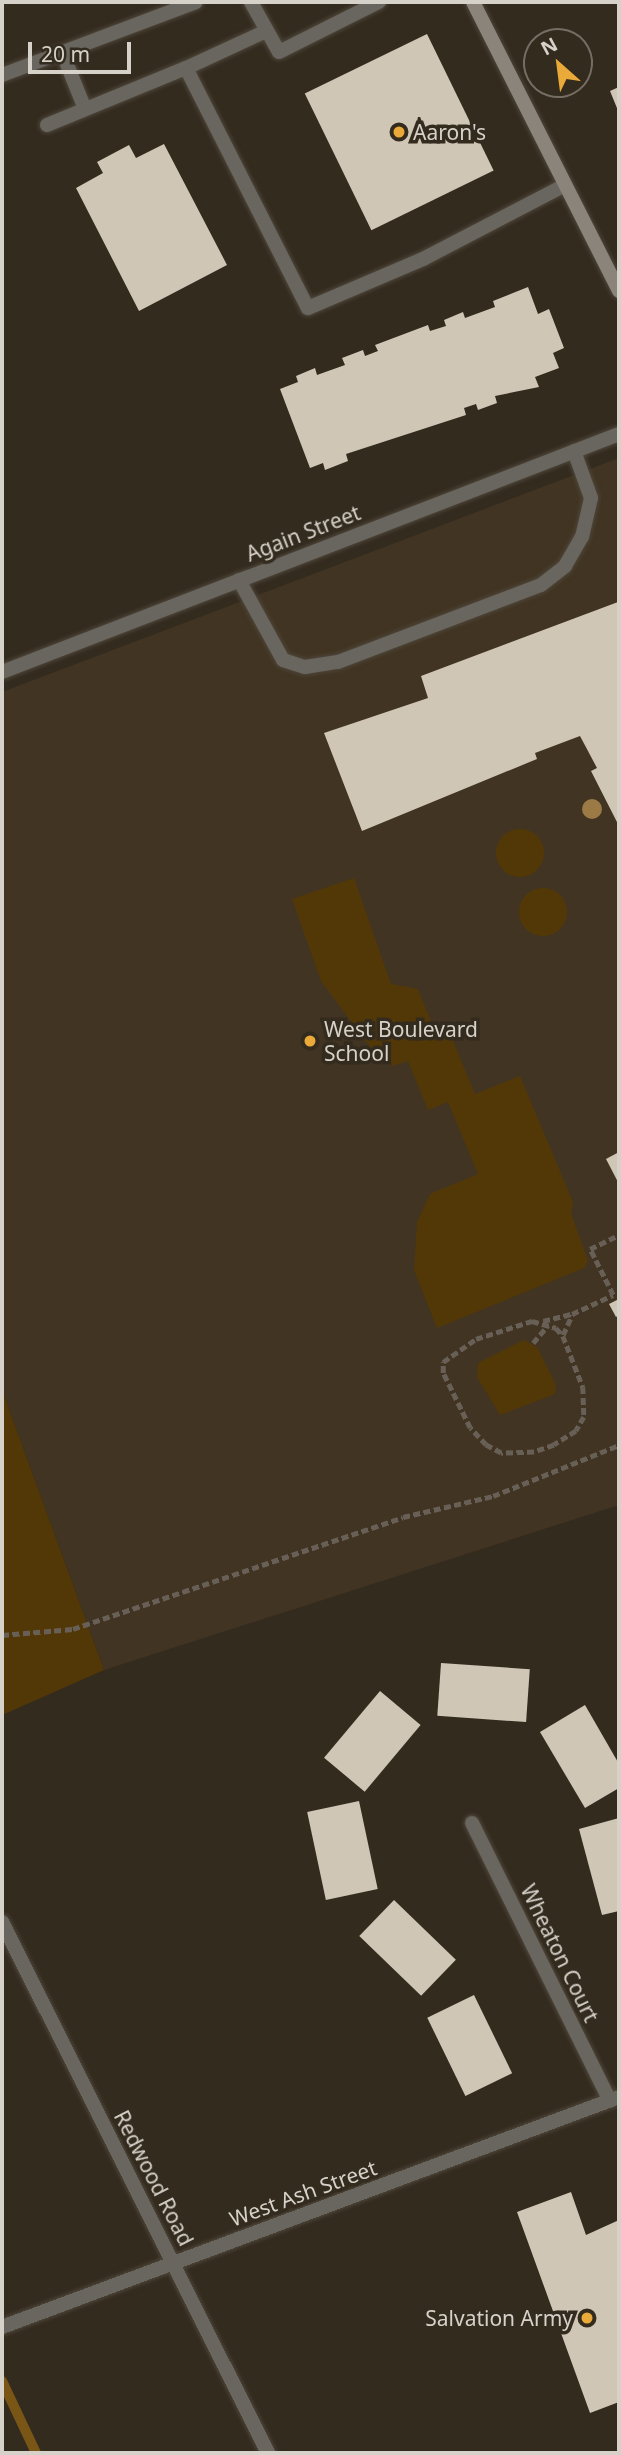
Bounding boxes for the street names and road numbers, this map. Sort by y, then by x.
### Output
street label: Again Street [242,500,364,566]
street label: Wheaton Court [516,1880,604,2026]
street label: Redwood Road [109,2106,199,2250]
street label: West Ash Street [226,2155,380,2231]

